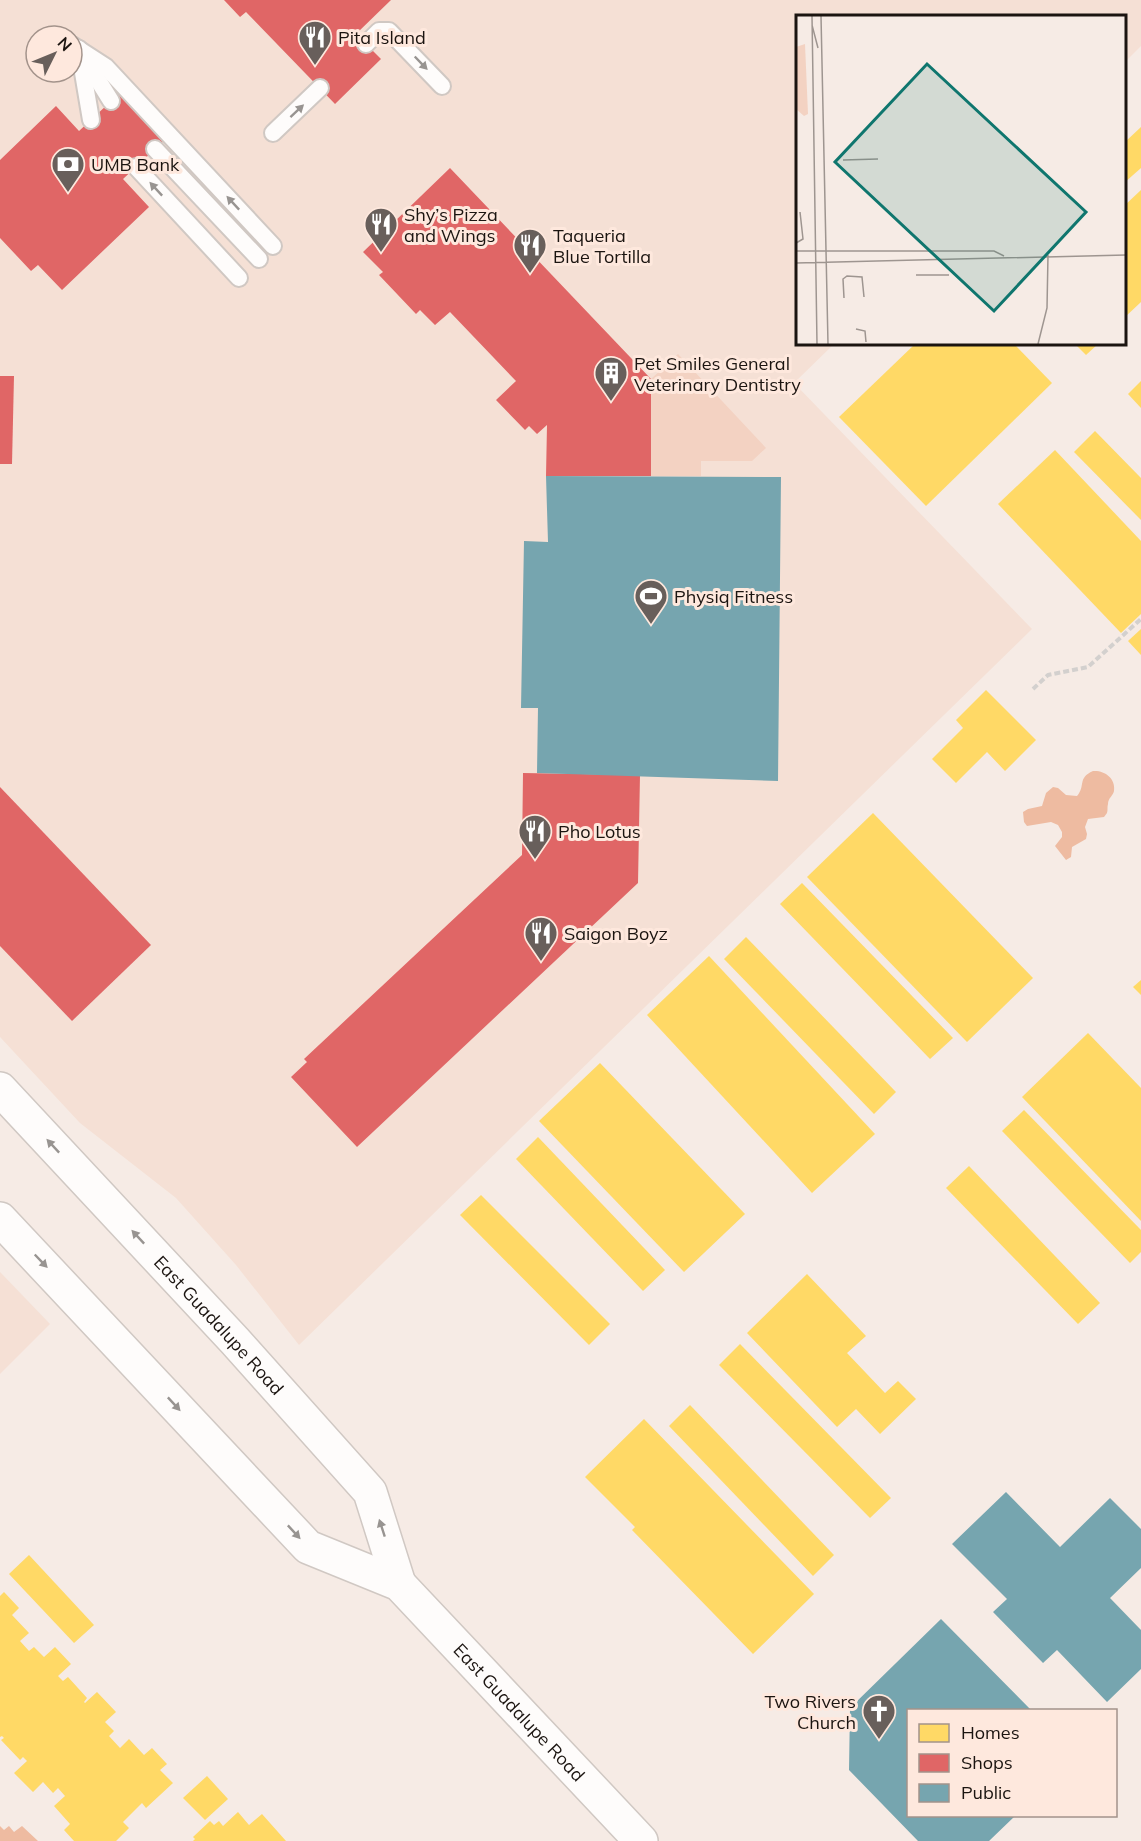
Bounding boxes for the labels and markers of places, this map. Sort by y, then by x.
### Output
restaurant icon: Pita Island [297,19,333,66]
place label: Pita Island [338,26,426,49]
bank icon: UMB Bank [50,146,86,193]
place label: UMB Bank [91,153,180,176]
place label: Shy’s Pizza and Wings [404,203,498,247]
restaurant icon: Shy’s Pizza and Wings [363,206,399,253]
place label: Taqueria Blue Tortilla [553,224,651,268]
restaurant icon: Taqueria Blue Tortilla [512,227,548,274]
place label: Pet Smiles General Veterinary Dentistry [634,352,801,396]
building icon: Pet Smiles General Veterinary Dentistry [593,355,629,402]
sports icon: Physiq Fitness [633,578,669,625]
place label: Physiq Fitness [674,585,793,608]
restaurant icon: Pho Lotus [517,813,553,860]
place label: Pho Lotus [558,820,641,843]
restaurant icon: Saigon Boyz [523,915,559,962]
place label: Saigon Boyz [564,922,668,945]
place label: Two Rivers Church [765,1690,856,1734]
church icon: Two Rivers Church [861,1693,897,1740]

